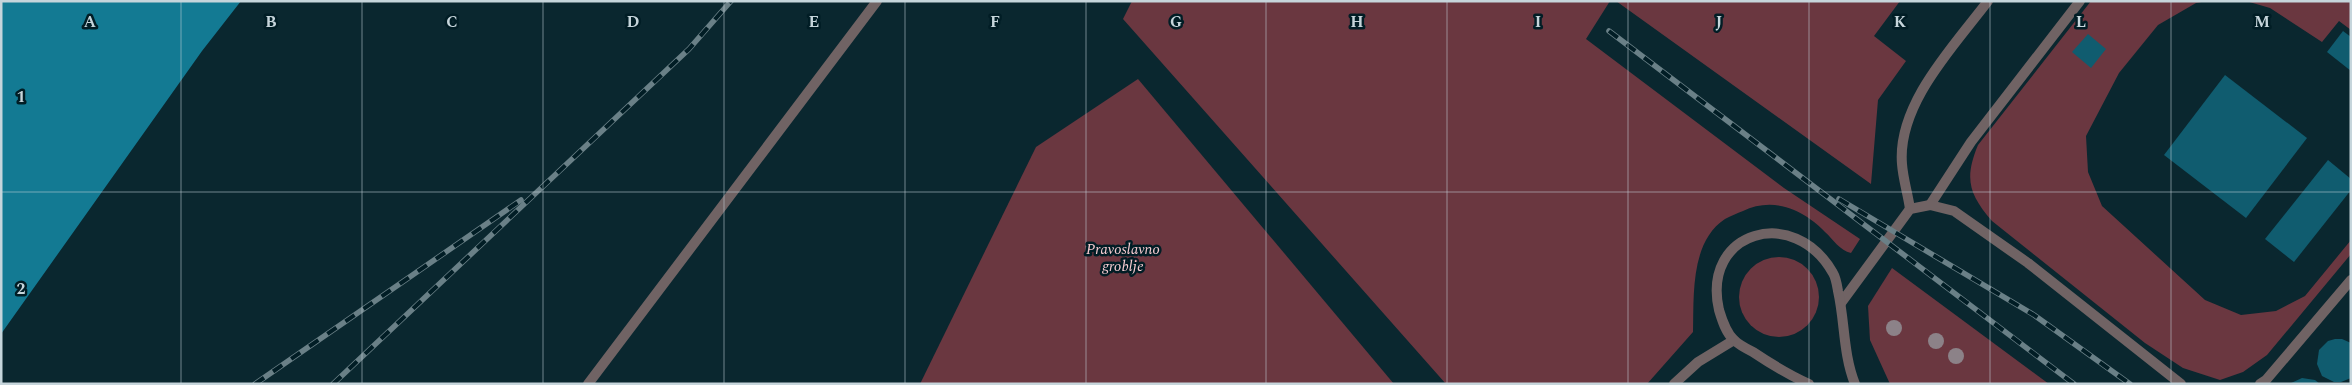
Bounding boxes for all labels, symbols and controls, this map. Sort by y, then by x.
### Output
text: A [84,10,97,34]
text: B [265,10,277,34]
text: C [446,10,458,34]
text: D [627,10,640,34]
text: E [809,10,819,34]
text: F [990,10,1000,34]
text: G [1170,10,1182,34]
text: H [1350,10,1364,34]
text: I [1535,10,1541,34]
text: J [1716,10,1723,34]
text: K [1894,10,1907,34]
text: L [2076,10,2086,34]
text: M [2254,10,2270,34]
text: 1 [17,85,25,109]
park label: Pravoslavno groblje [1086,238,1160,278]
text: 2 [17,277,26,301]

